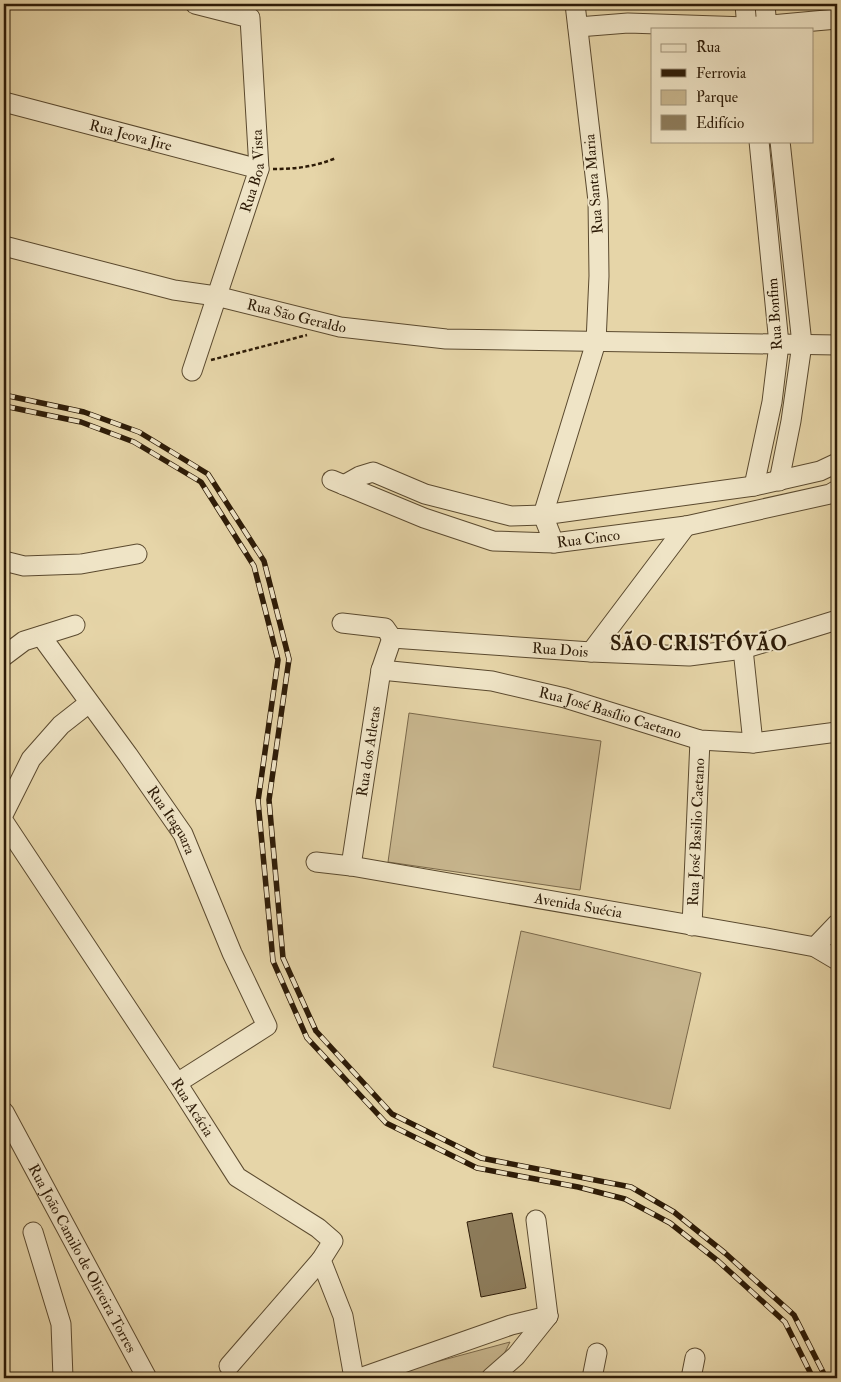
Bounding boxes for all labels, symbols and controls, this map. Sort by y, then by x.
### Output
legend [651,28,814,142]
text: Rua [696,38,721,57]
text: Ferrovia [696,64,747,83]
text: Parque [696,88,738,107]
text: Edifício [696,114,744,133]
street label: Rua Jeova Jire [87,115,174,155]
street label: Rua Boa Vista [236,128,269,215]
street label: Rua Santa Maria [580,132,608,235]
street label: Rua Bonfim [763,277,787,351]
street label: Rua São Geraldo [245,295,347,337]
street label: Rua Cinco [556,525,621,552]
district label: SÃO CRISTÓVÃO [610,630,788,656]
street label: Rua Dois [531,638,589,661]
street label: Rua José Basílio Caetano [537,683,684,743]
street label: Rua dos Atletas [352,705,385,798]
street label: Rua José Basilio Caetano [683,758,709,906]
street label: Rua Itaguara [143,782,200,858]
street label: Avenida Suécia [532,888,625,923]
street label: Rua Acácia [167,1075,219,1141]
street label: Rua João Camilo de Oliveira Torres [24,1161,141,1356]

